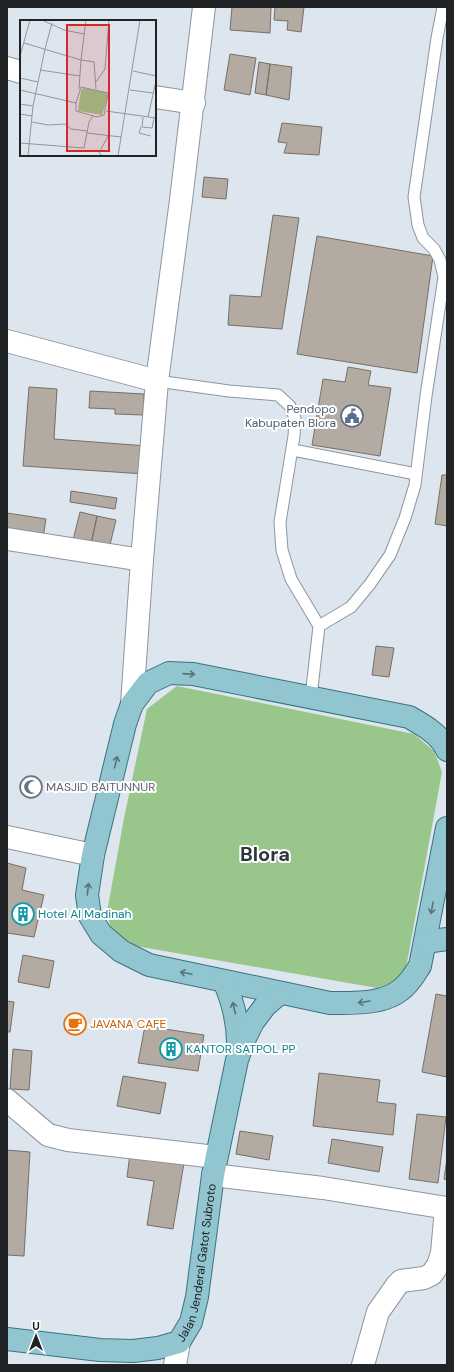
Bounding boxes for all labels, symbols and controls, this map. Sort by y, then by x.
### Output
inset map [20,20,156,156]
place label: Pendopo Kabupaten Blora [245,401,336,431]
public building icon: Pendopo Kabupaten Blora [339,403,365,429]
one-way arrow [182,671,195,678]
one-way arrow [112,756,120,769]
mosque icon: MASJID BAITUNNUR [18,774,44,800]
place label: MASJID BAITUNNUR [46,779,155,795]
district label: Blora [240,841,290,867]
one-way arrow [84,883,92,896]
building icon: Hotel Al Madinah [10,901,36,927]
one-way arrow [427,901,435,914]
place label: Hotel Al Madinah [38,906,132,922]
one-way arrow [180,969,193,977]
one-way arrow [358,998,371,1006]
one-way arrow [230,1002,237,1015]
cafe icon: JAVANA CAFE [62,1011,88,1037]
place label: JAVANA CAFE [90,1016,167,1032]
building icon: KANTOR SATPOL PP [158,1036,184,1062]
place label: KANTOR SATPOL PP [186,1041,296,1057]
street label: Jalan Jenderal Gatot Subroto [173,1183,220,1345]
north arrow [16,1316,56,1356]
text: U [32,1319,40,1333]

